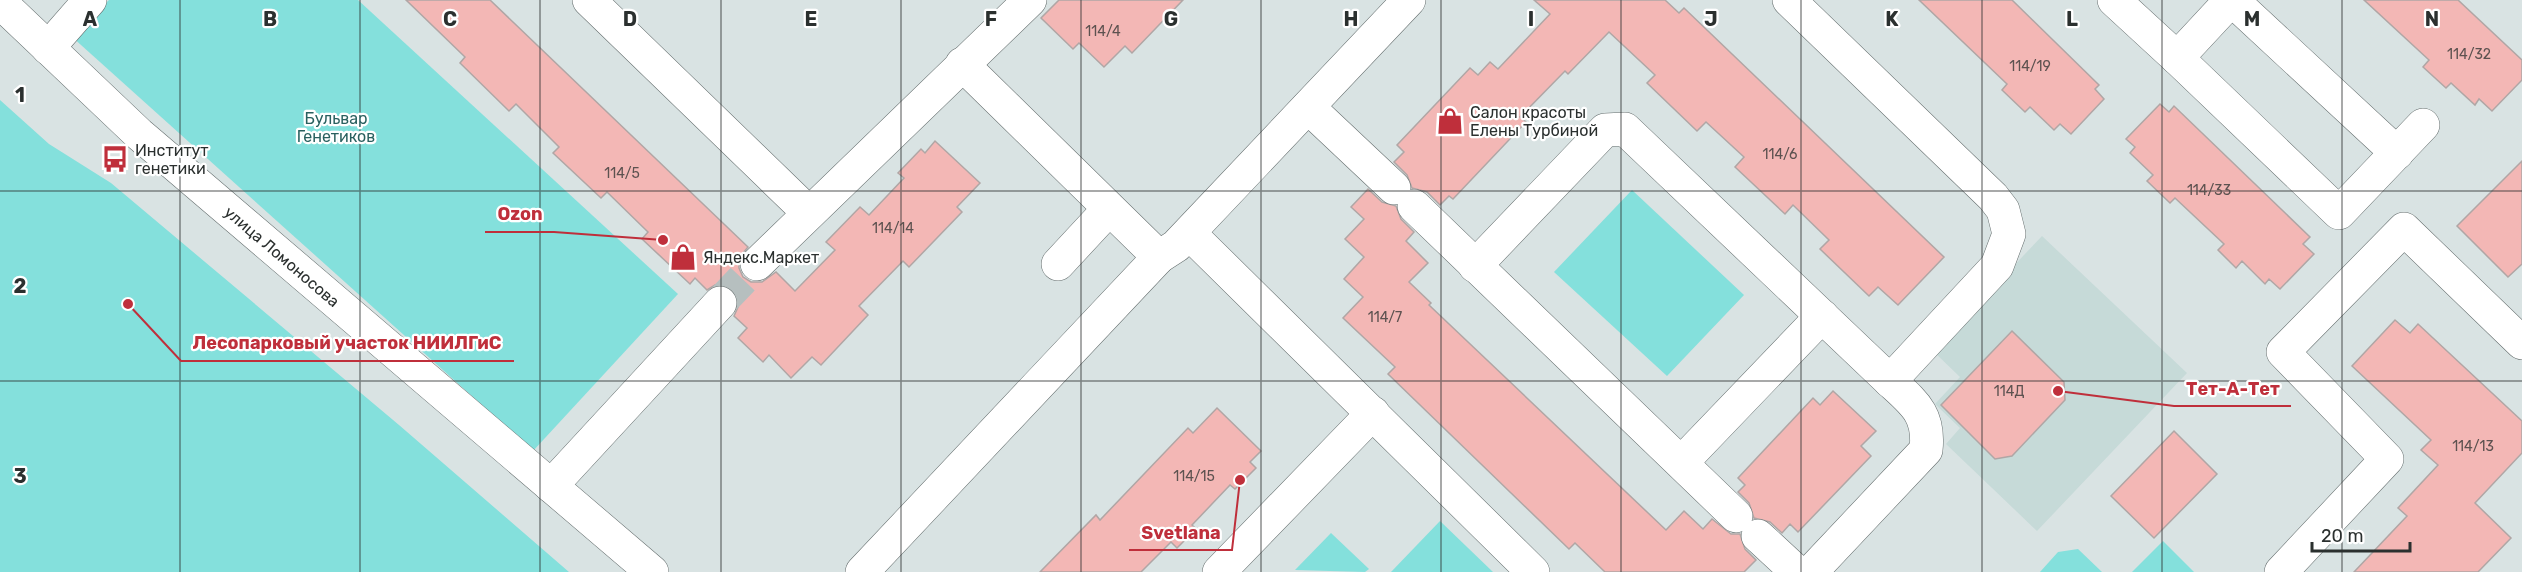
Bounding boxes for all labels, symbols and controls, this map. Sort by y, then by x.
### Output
text: A [83,7,98,31]
text: B [263,7,277,31]
text: C [443,7,457,31]
text: D [623,7,637,31]
text: E [805,7,817,31]
text: F [985,7,997,31]
text: G [1164,7,1178,31]
text: H [1344,7,1358,31]
text: I [1528,7,1534,31]
text: J [1704,7,1718,31]
text: K [1885,7,1899,31]
text: L [2066,7,2078,31]
text: M [2244,7,2260,31]
text: N [2425,7,2439,31]
house number: 114/4 [1085,23,1121,40]
house number: 114/32 [2447,46,2491,63]
house number: 114/19 [2009,58,2051,75]
text: 1 [15,83,25,107]
place label: Салон красоты Елены Турбиной [1470,103,1598,140]
shop icon: Салон красоты Елены Турбиной [1435,106,1465,136]
park label: Бульвар Генетиков [297,109,375,146]
place label: Институт генетики [135,141,209,178]
bus stop icon: Институт генетики [100,144,130,174]
house number: 114/6 [1762,146,1798,163]
house number: 114/5 [604,165,640,182]
house number: 114/33 [2187,182,2231,199]
callout: Ozon [485,196,554,232]
street label: улица Ломоносова [221,202,344,311]
text: Ozon [497,203,543,225]
house number: 114/14 [872,220,914,237]
shop icon: Яндекс.Маркет [668,242,698,272]
place label: Яндекс.Маркет [703,248,819,267]
text: 2 [14,274,27,298]
house number: 114/7 [1368,309,1402,326]
callout: Лесопарковый участок НИИЛГиС [181,325,514,361]
text: Лесопарковый участок НИИЛГиС [193,332,502,354]
callout: Тет-А-Тет [2174,370,2291,406]
text: Тет-А-Тет [2186,378,2280,400]
house number: 114Д [1994,383,2024,400]
house number: 114/13 [2452,438,2494,455]
text: 3 [13,464,27,488]
house number: 114/15 [1173,468,1215,485]
callout: Svetlana [1129,514,1232,550]
scale bar [2312,515,2410,553]
text: Svetlana [1141,522,1221,544]
text: 20 m [2321,525,2363,547]

